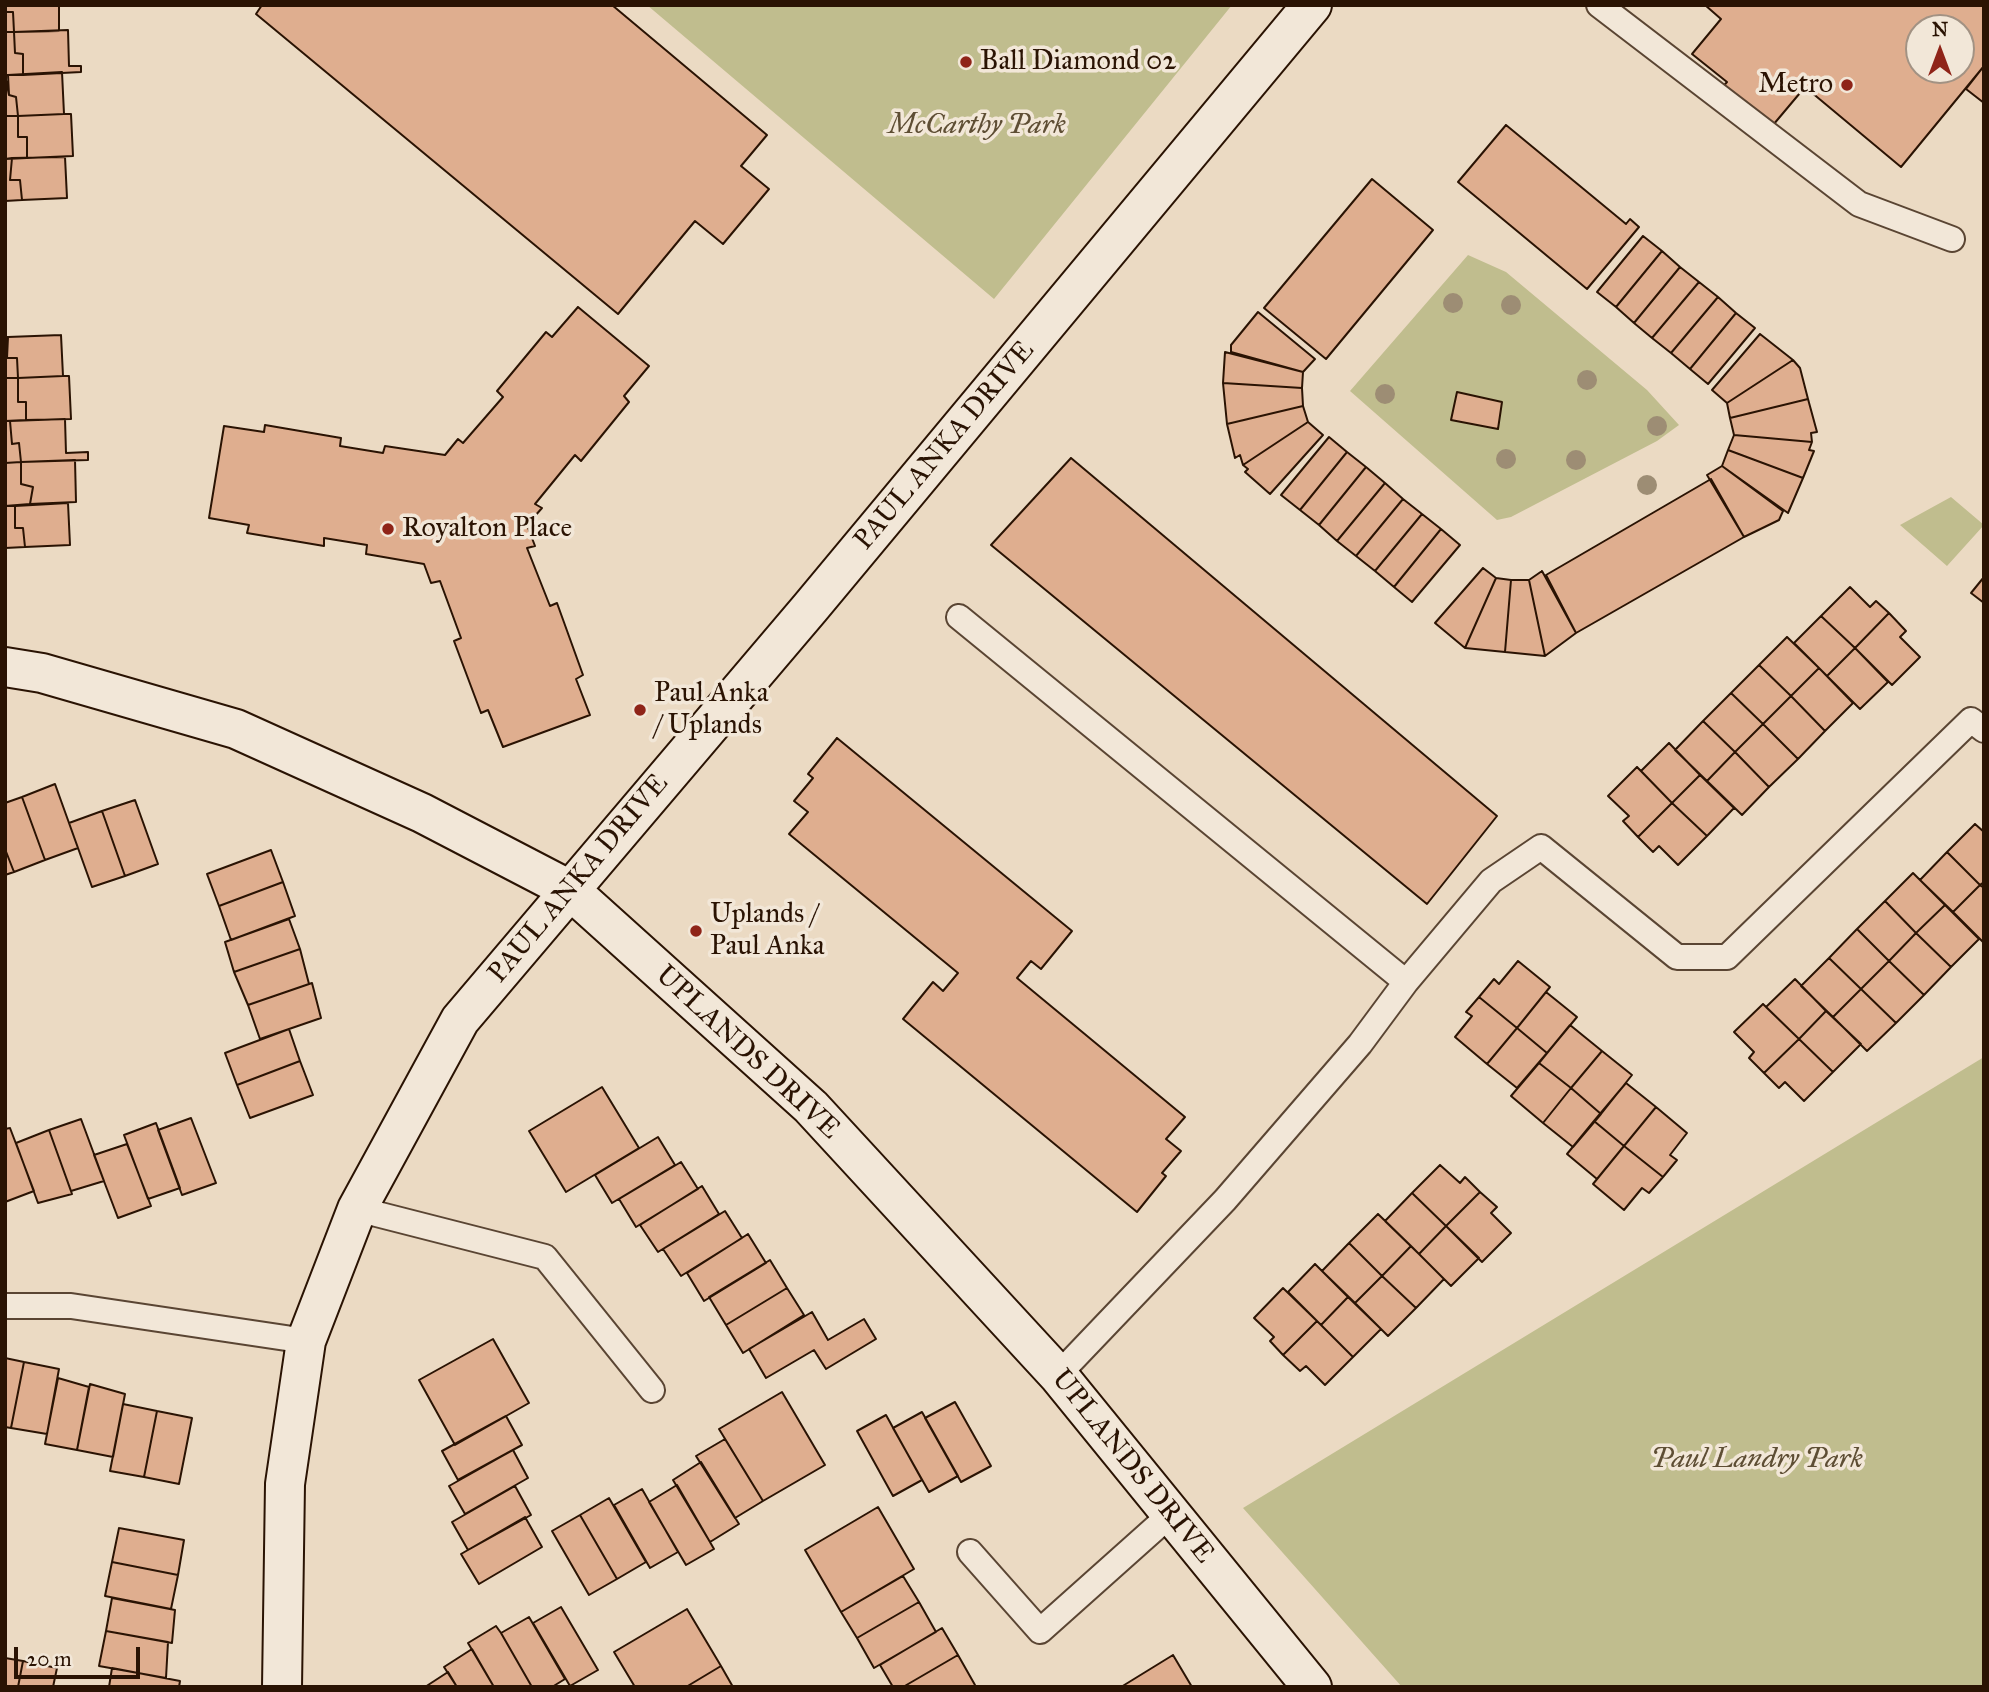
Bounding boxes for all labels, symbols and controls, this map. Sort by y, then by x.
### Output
north arrow [1905,14,1975,84]
text: N [1932,18,1948,41]
place label: Ball Diamond 02 [980,45,1176,79]
marker: Ball Diamond 02 [958,54,974,70]
place label: Metro [1758,68,1833,102]
marker: Metro [1839,77,1855,93]
park label: McCarthy Park [888,109,1066,143]
street label: PAUL ANKA DRIVE [848,335,1042,557]
place label: Royalton Place [402,512,572,546]
marker: Royalton Place [380,521,396,537]
place label: Paul Anka / Uplands [654,677,769,743]
marker: Paul Anka / Uplands [632,702,648,718]
street label: PAUL ANKA DRIVE [482,768,676,990]
place label: Uplands / Paul Anka [710,898,825,964]
marker: Uplands / Paul Anka [688,923,704,939]
street label: UPLANDS DRIVE [648,959,846,1147]
street label: UPLANDS DRIVE [1044,1363,1220,1571]
park label: Paul Landry Park [1651,1443,1863,1477]
scale bar [18,1632,144,1676]
text: 20 m [27,1646,72,1672]

